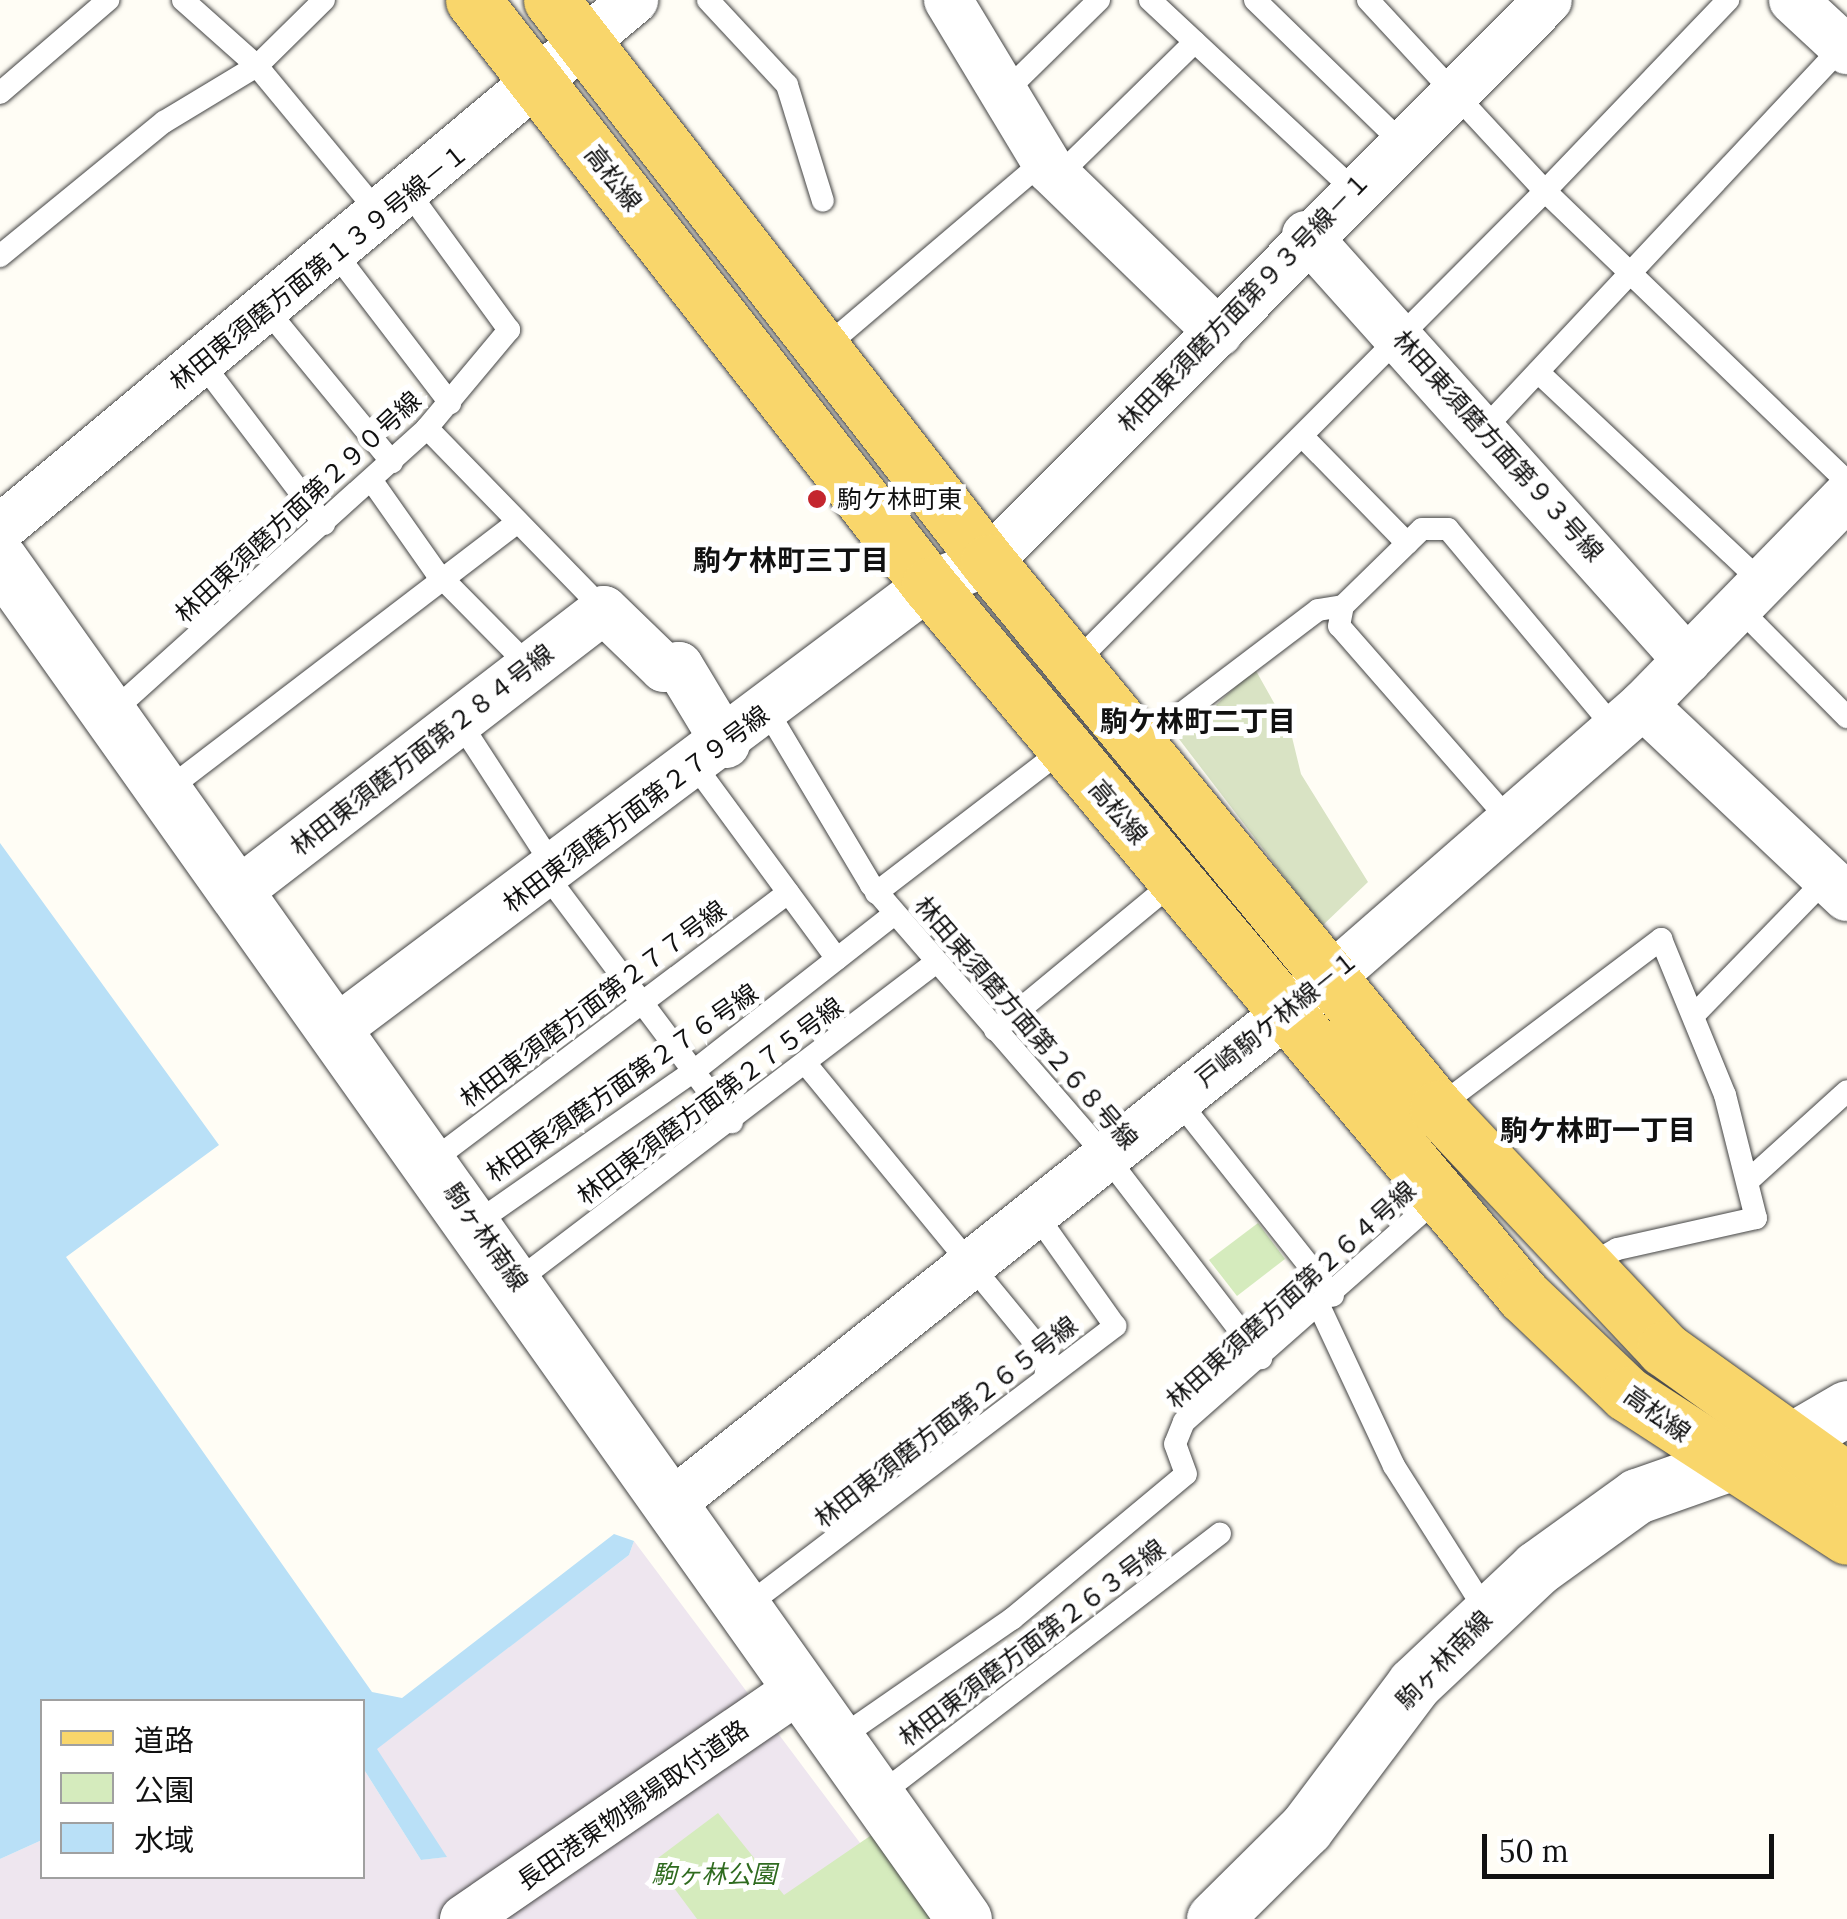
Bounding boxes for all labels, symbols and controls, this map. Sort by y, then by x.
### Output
street label: 林田東須磨方面第１３９号線－１ [164,137,474,397]
street label: 高松線 [578,139,648,217]
street label: 林田東須磨方面第９３号線－１ [1112,166,1376,438]
street label: 林田東須磨方面第９３号線 [1386,324,1610,568]
street label: 林田東須磨方面第２９０号線 [169,385,427,629]
place label: 駒ケ林町東 [837,484,962,514]
marker: 駒ケ林町東 [806,488,828,510]
district label: 駒ケ林町三丁目 [693,543,889,577]
street label: 林田東須磨方面第２８４号線 [285,638,559,862]
street label: 林田東須磨方面第２７９号線 [497,699,775,919]
district label: 駒ケ林町二丁目 [1100,704,1296,738]
street label: 高松線 [1082,774,1154,850]
street label: 林田東須磨方面第２６８号線 [908,891,1144,1155]
street label: 林田東須磨方面第２７７号線 [454,894,732,1114]
street label: 戸崎駒ケ林線－１ [1190,944,1364,1094]
street label: 林田東須磨方面第２７６号線 [480,978,764,1188]
street label: 林田東須磨方面第２７５号線 [571,991,849,1211]
district label: 駒ケ林町一丁目 [1500,1113,1696,1147]
street label: 林田東須磨方面第２６４号線 [1160,1175,1422,1415]
street label: 駒ヶ林南線 [438,1177,534,1297]
street label: 林田東須磨方面第２６５号線 [809,1310,1083,1534]
street label: 高松線 [1618,1380,1696,1448]
street label: 林田東須磨方面第２６３号線 [893,1533,1171,1753]
street label: 駒ヶ林南線 [1390,1605,1498,1715]
legend [40,1699,365,1879]
street label: 長田港東物揚場取付道路 [512,1714,754,1896]
text: 道路 [134,1721,194,1759]
text: 公園 [134,1771,194,1809]
scale bar [1487,1814,1780,1876]
text: 水域 [134,1821,194,1859]
text: 50 m [1499,1832,1569,1870]
park label: 駒ヶ林公園 [652,1859,776,1889]

